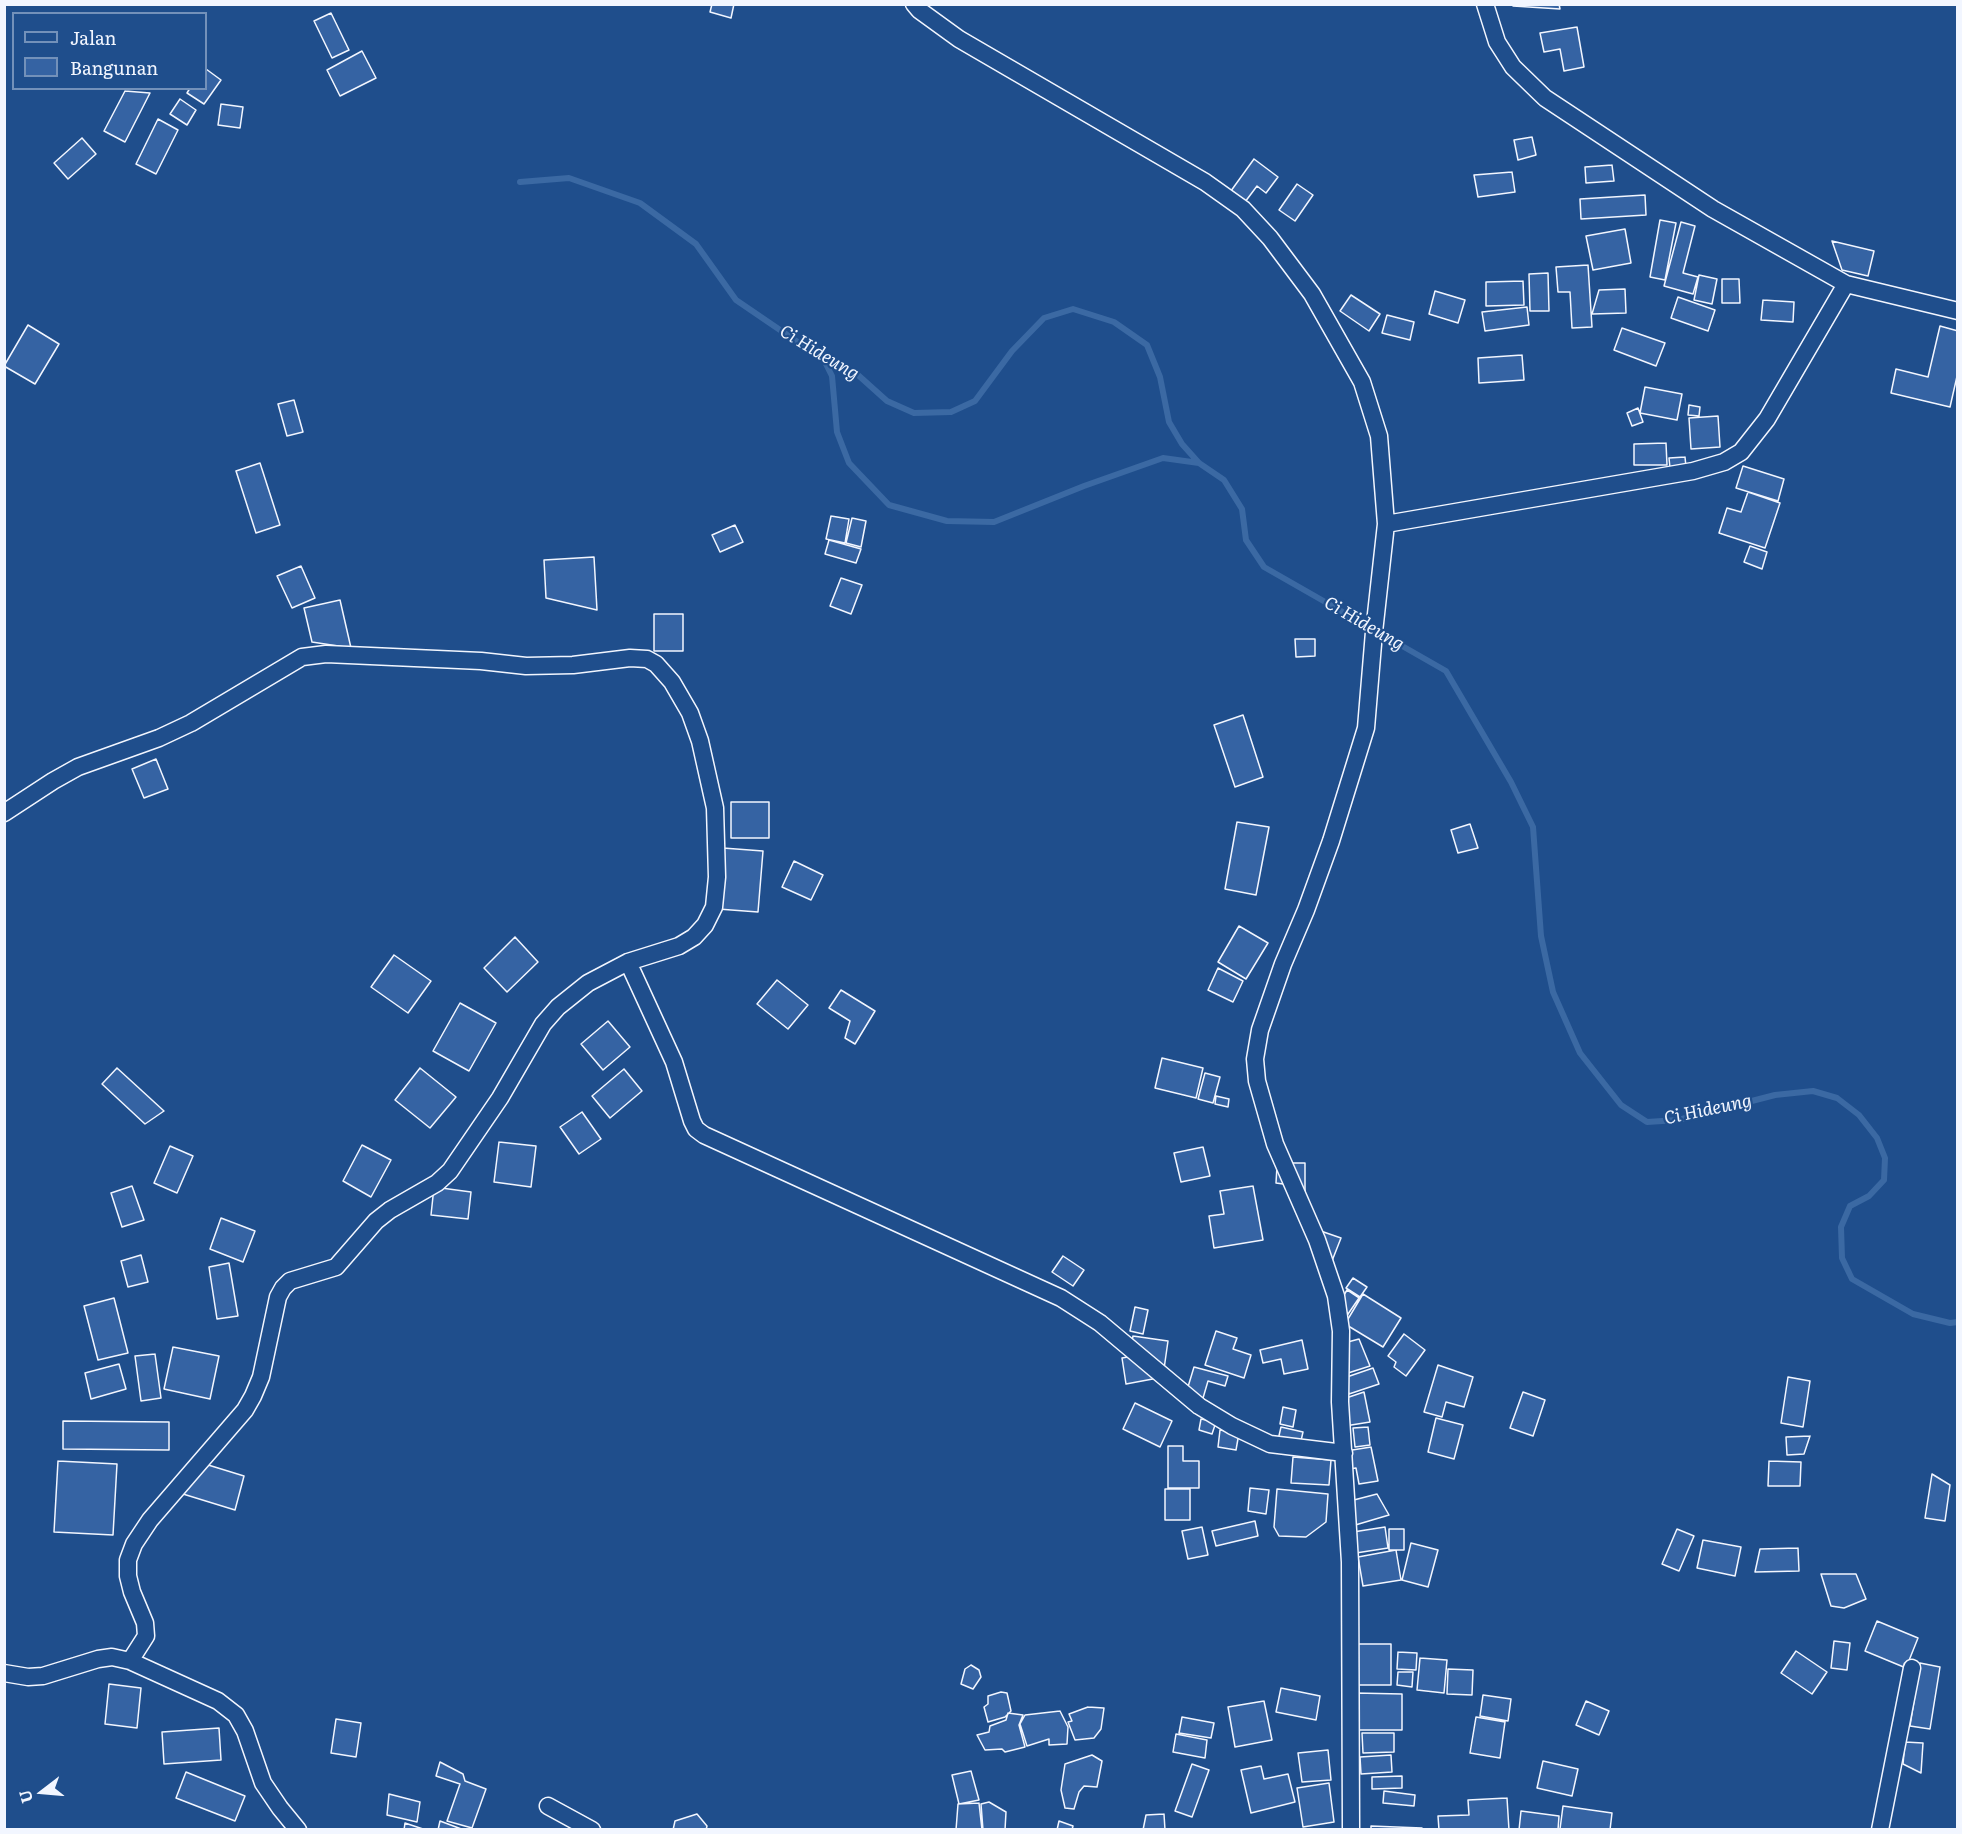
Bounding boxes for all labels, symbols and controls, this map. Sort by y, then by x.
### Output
legend [12,12,207,90]
text: Jalan [70,24,116,51]
text: Bangunan [70,54,158,81]
water label: Ci Hideung [775,321,863,385]
water label: Ci Hideung [1320,592,1408,656]
water label: Ci Hideung [1662,1090,1754,1130]
north arrow [12,1762,72,1822]
text: U [11,1788,38,1806]

